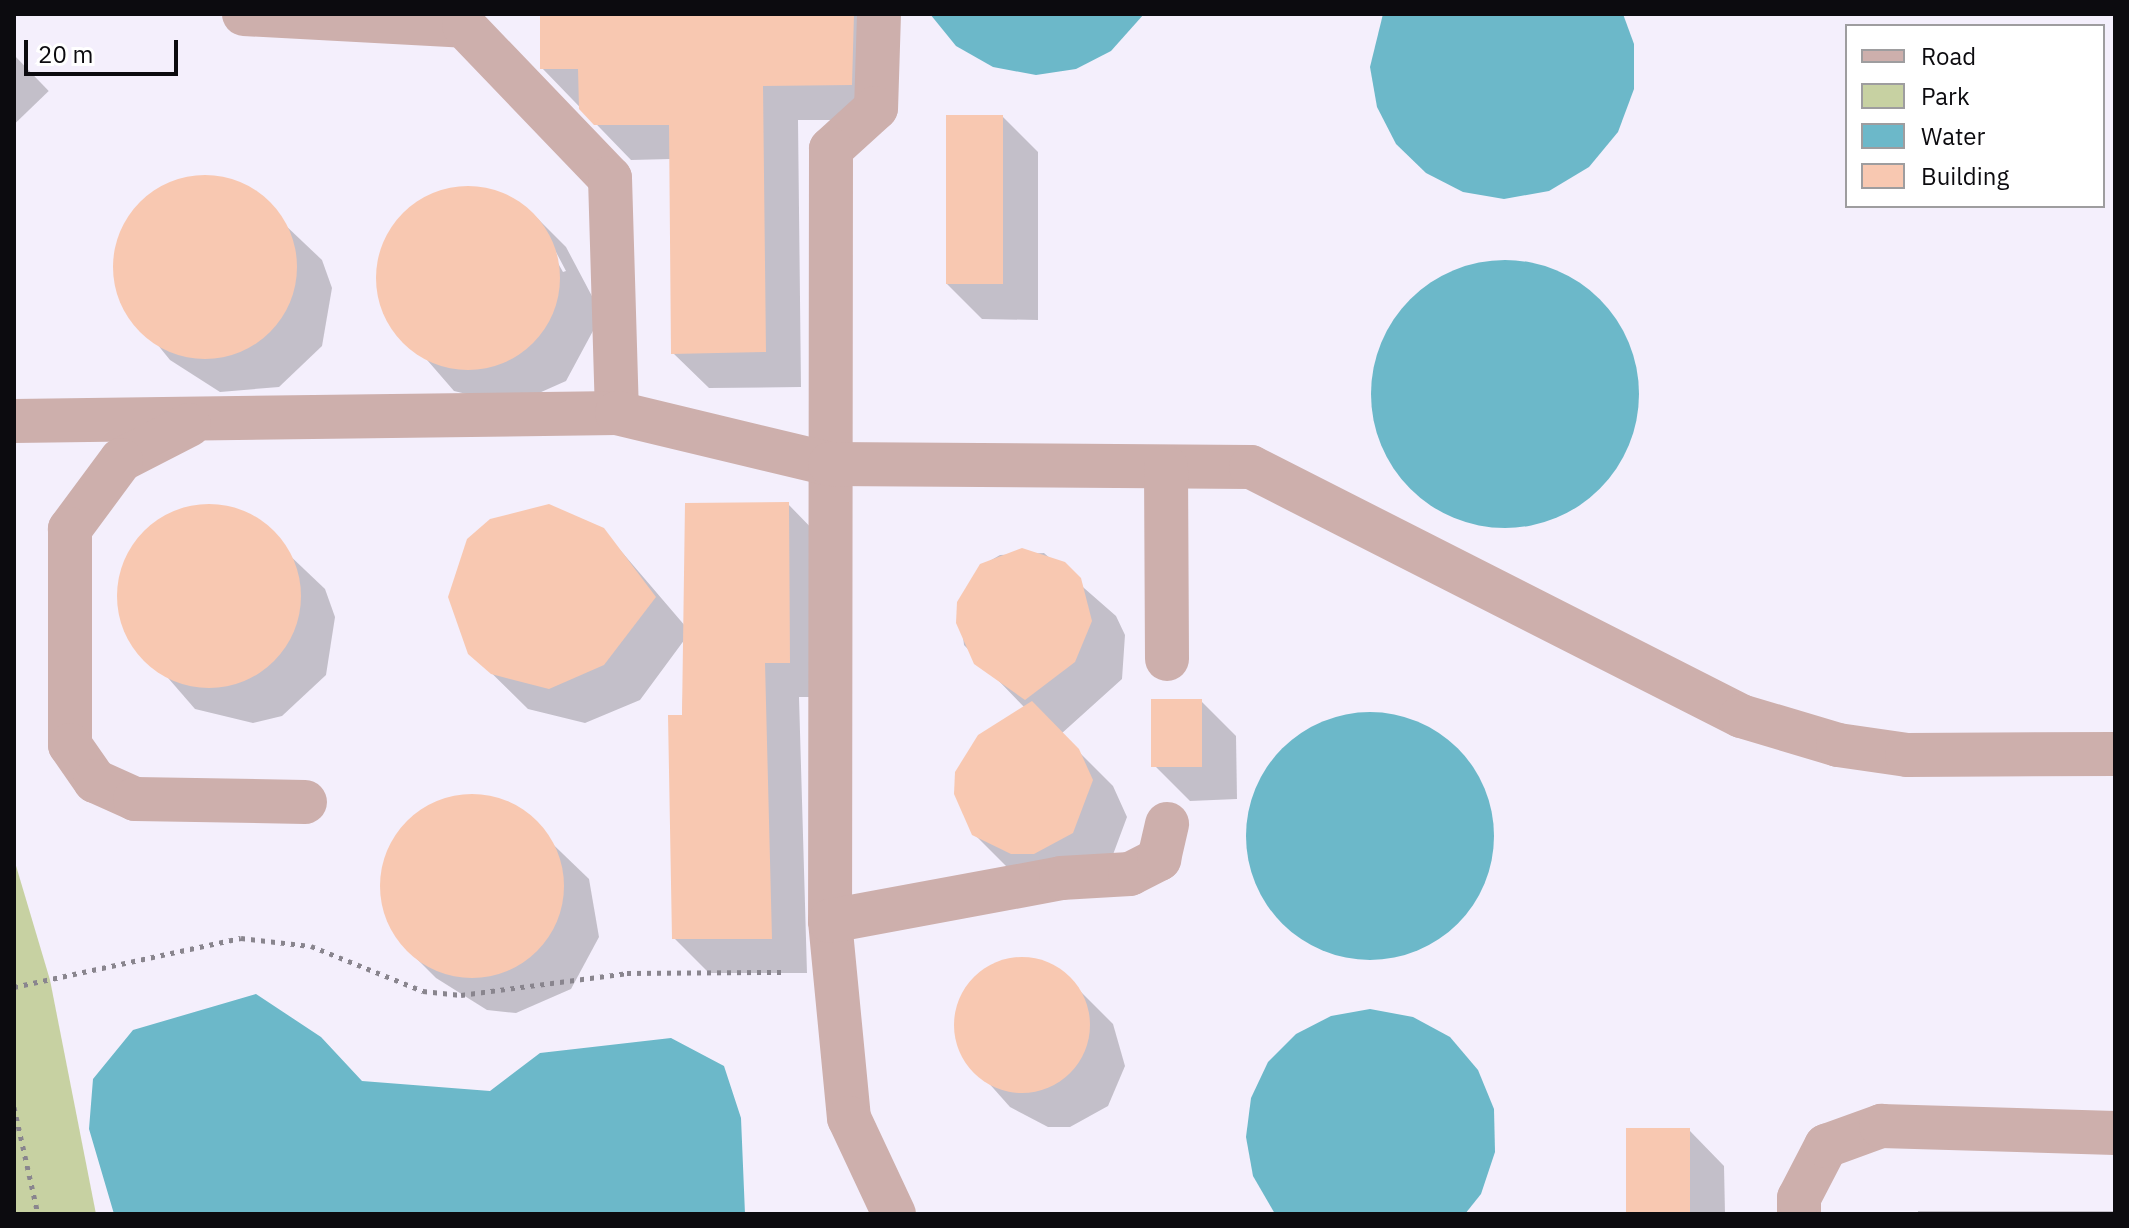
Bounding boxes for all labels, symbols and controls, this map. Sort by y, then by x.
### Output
scale bar [28,24,182,74]
legend [1845,24,2105,208]
text: 20 m [38,38,93,70]
text: Road [1921,40,1976,72]
text: Park [1921,80,1970,112]
text: Water [1921,120,1985,152]
text: Building [1921,160,2009,192]

